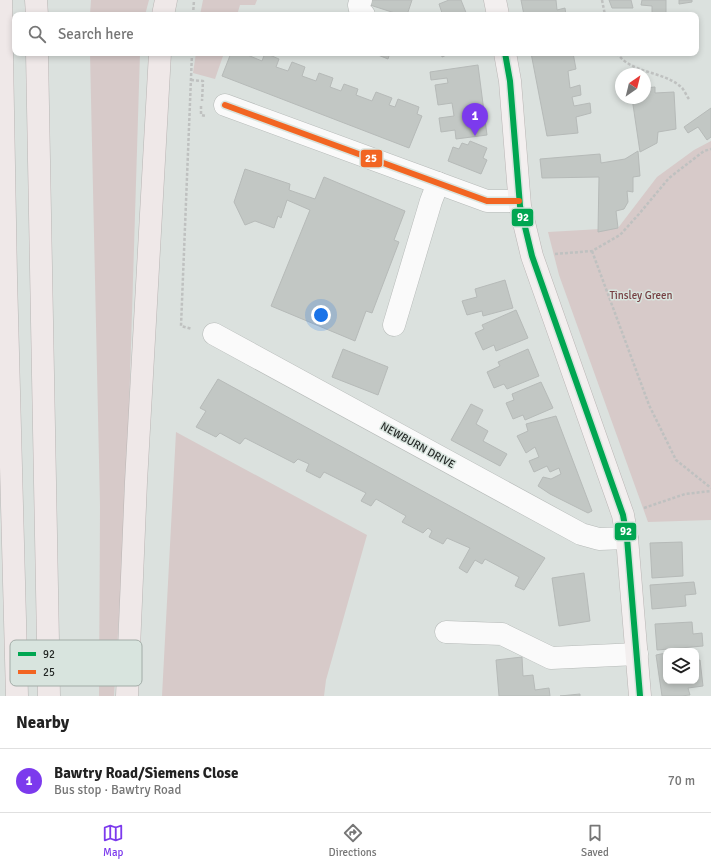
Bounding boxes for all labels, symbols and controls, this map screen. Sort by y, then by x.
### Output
search box [12,12,699,56]
icon: search [26,23,48,45]
text: Search here [58,25,134,43]
north arrow [615,68,651,104]
pin: 1 [462,103,488,136]
line badge: 25 [360,149,383,168]
text: 25 [365,152,377,165]
line badge: 92 [511,208,534,227]
text: 92 [517,211,529,224]
park label: Tinsley Green [609,289,673,302]
your location [311,305,331,325]
street label: NEWBURN DRIVE [378,420,457,471]
line badge: 92 [614,522,637,541]
text: 92 [620,525,632,538]
legend [10,640,142,686]
text: 92 [43,648,55,661]
map controls [663,648,699,684]
button: layers [663,648,699,684]
text: 25 [43,666,55,679]
text: Nearby [16,712,69,733]
text: Bawtry Road/Siemens Close [54,764,238,782]
text: 1 [25,773,33,789]
text: 70 m [668,773,695,789]
text: Bus stop · Bawtry Road [54,782,181,798]
tab: Map [102,822,124,859]
tab: Directions [329,822,377,859]
tab: Saved [581,822,609,859]

